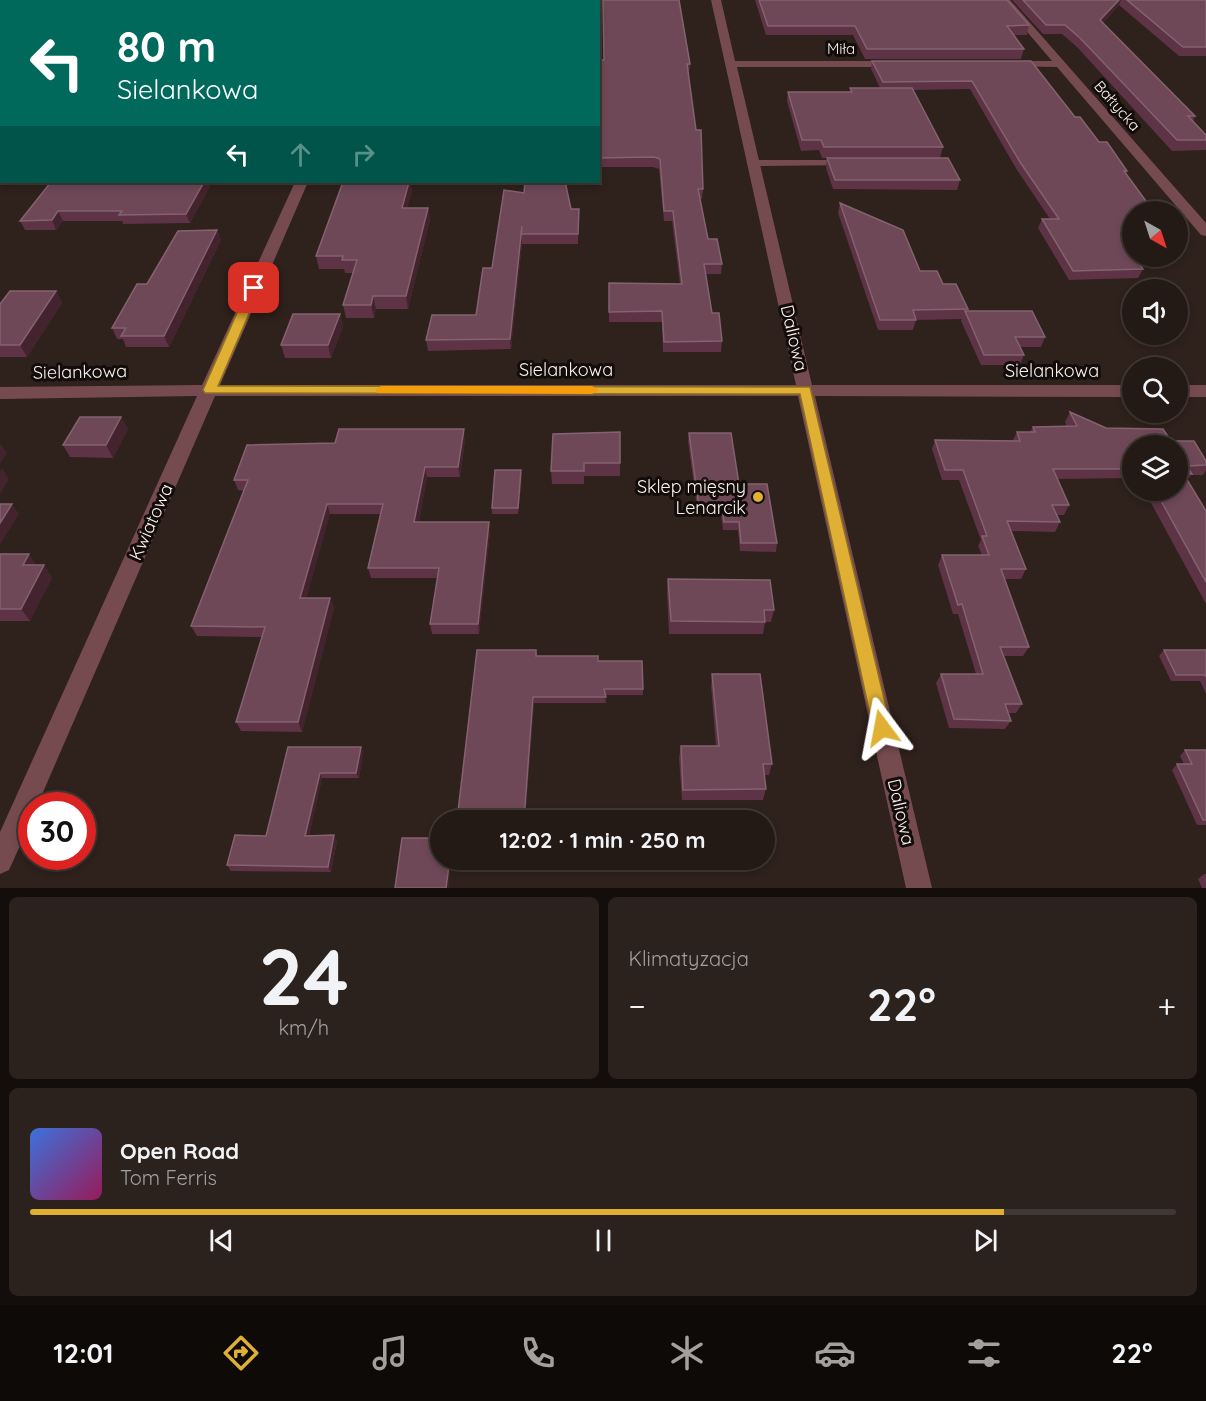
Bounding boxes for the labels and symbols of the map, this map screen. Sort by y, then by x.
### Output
street label: Miła [827,39,855,58]
street label: Bałtycka [1090,77,1144,135]
north arrow [1122,201,1188,267]
pin [228,262,279,313]
street label: Daliowa [776,303,813,373]
street label: Sielankowa [519,358,613,381]
street label: Sielankowa [33,359,127,384]
street label: Sielankowa [1005,359,1099,382]
place label: Sklep mięsny Lenarcik [637,475,746,519]
street label: Kwiatowa [123,480,178,564]
marker: Sklep mięsny Lenarcik [751,490,765,504]
position arrow [850,696,914,760]
street label: Daliowa [883,777,920,847]
speed limit sign: 30 [18,792,96,870]

